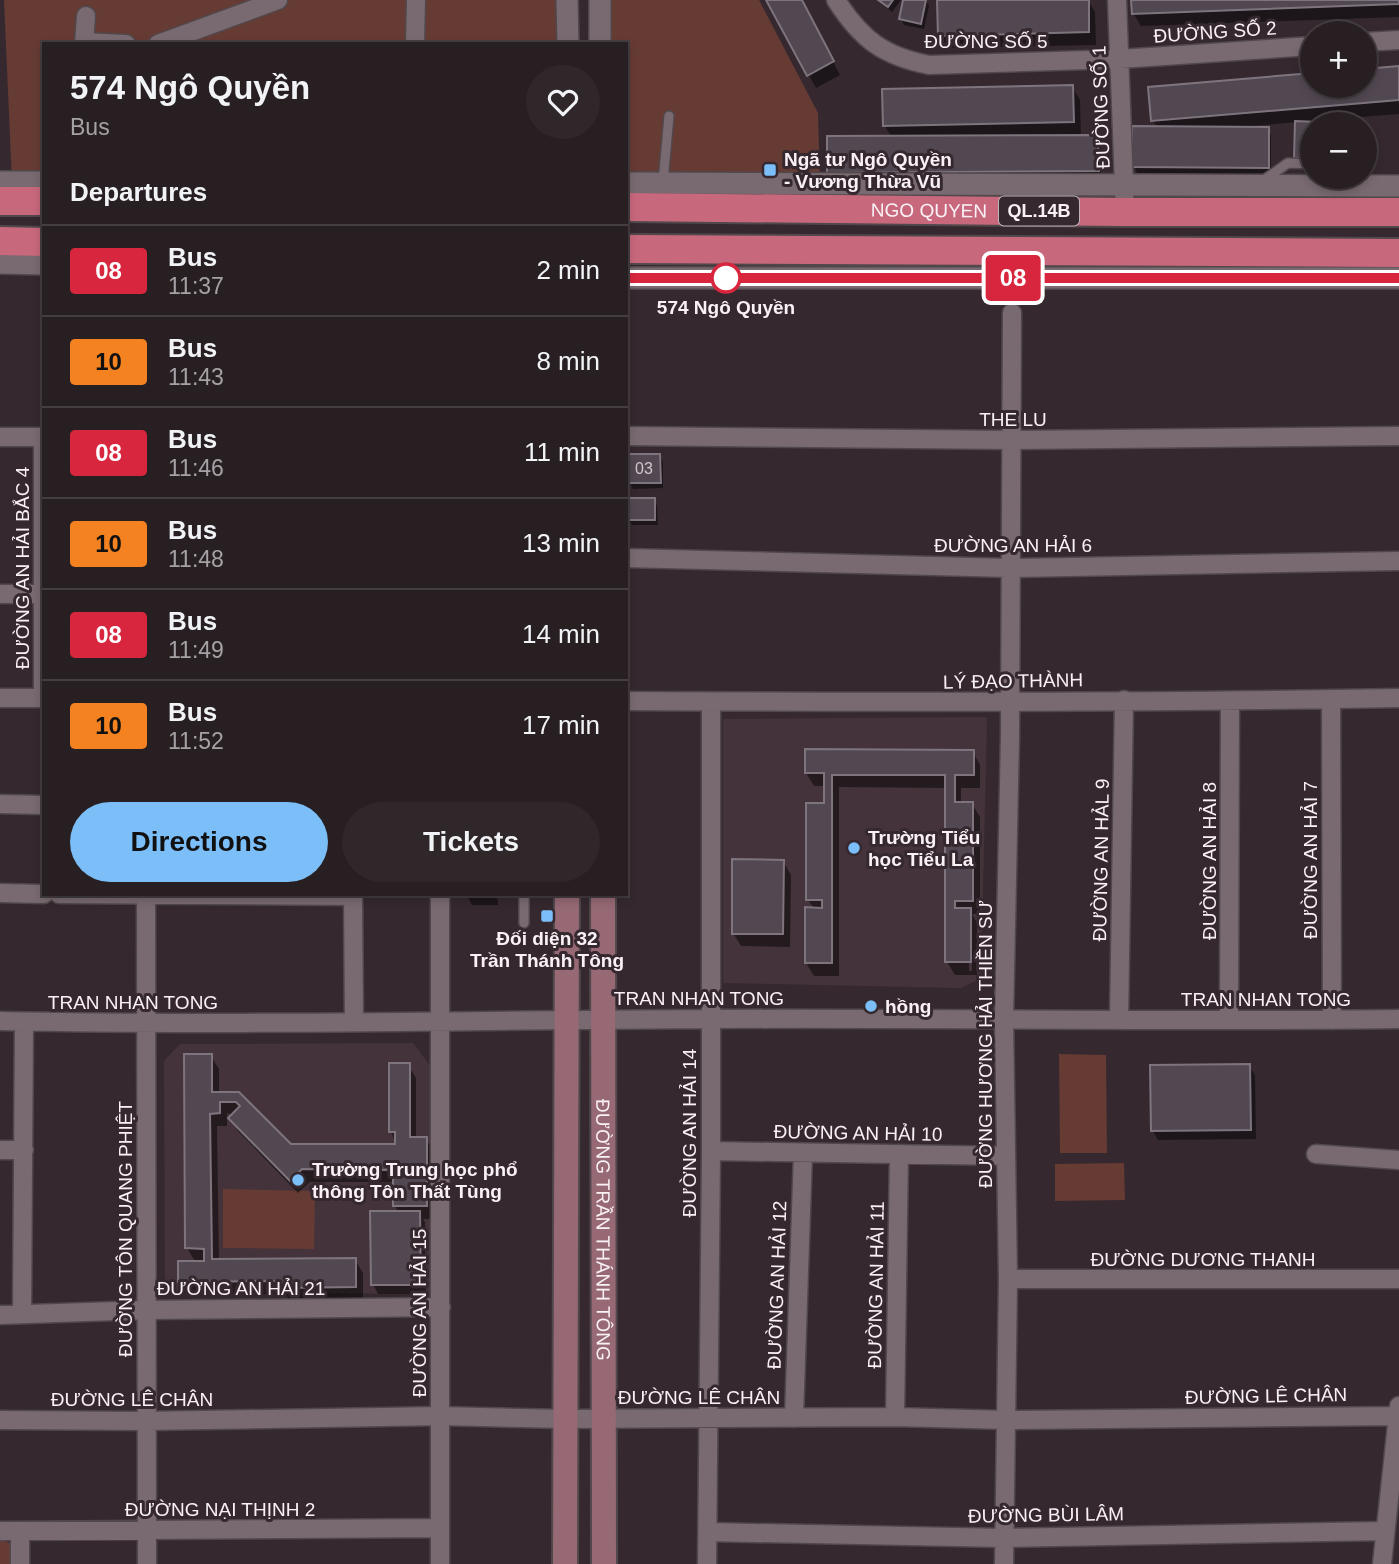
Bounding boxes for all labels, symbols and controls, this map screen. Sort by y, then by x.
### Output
street label: ĐƯỜNG SỐ 2 [1153,17,1277,47]
map controls [1300,21,1377,189]
button: + [1300,21,1377,98]
street label: ĐƯỜNG SỐ 5 [924,31,1048,52]
street label: ĐƯỜNG SỐ 1 [1088,45,1114,169]
button: heart [526,65,600,139]
text: 574 Ngô Quyền [70,69,310,106]
button: − [1300,112,1377,189]
text: Bus [70,114,110,140]
place label: Ngã tư Ngô Quyền - Vương Thừa Vũ [784,149,952,192]
marker: Ngã tư Ngô Quyền - Vương Thừa Vũ [762,162,778,178]
text: Departures [70,177,207,207]
road number: QL.14B [999,196,1079,226]
street label: NGO QUYEN [871,199,987,221]
text: Bus [168,242,217,272]
text: 2 min [536,255,600,285]
line badge: 08 [982,255,1044,301]
text: 08 [95,257,122,284]
marker: 574 Ngô Quyền [711,263,741,293]
text: 08 [1000,264,1026,291]
text: 11:37 [168,273,224,299]
place label: 574 Ngô Quyền [657,297,795,318]
text: Bus [168,333,217,363]
text: 8 min [536,346,600,376]
text: 10 [95,348,122,375]
text: 11:43 [168,364,224,390]
street label: THE LU [979,409,1047,430]
text: Bus [168,424,217,454]
text: 11 min [524,437,600,467]
text: 08 [95,439,122,466]
text: 11:46 [168,455,224,481]
house number: 03 [635,460,653,477]
street label: ĐƯỜNG AN HẢI BẮC 4 [12,466,33,669]
text: Bus [168,515,217,545]
text: 13 min [522,528,600,558]
text: 10 [95,530,122,557]
street label: ĐƯỜNG AN HẢI 6 [934,535,1092,556]
text: 11:48 [168,546,224,572]
text: Bus [168,606,217,636]
text: 14 min [522,619,600,649]
text: 08 [95,621,122,648]
text: 11:49 [168,637,224,663]
street label: LÝ ĐẠO THÀNH [943,669,1083,693]
text: Bus [168,697,217,727]
text: 17 min [522,710,600,740]
text: 10 [95,712,122,739]
text: 11:52 [168,728,224,754]
street label: ĐƯỜNG AN HẢL 9 [1089,778,1113,942]
street label: ĐƯỜNG AN HẢI 7 [1300,781,1321,939]
street label: ĐƯỜNG AN HẢI 8 [1199,782,1220,940]
button: Directions [70,802,328,882]
button: Tickets [342,802,600,882]
place label: Trường Tiểu học Tiểu La [868,827,980,870]
marker: Trường Tiểu học Tiểu La [846,840,862,856]
street label: ĐƯỜNG HƯƠNG HẢI THIỀN SƯ [975,900,996,1188]
marker: Đối diện 32 Trần Thánh Tông [539,908,555,924]
place label: Đối diện 32 Trần Thánh Tông [470,928,624,971]
street label: TRAN NHAN TONG [614,988,784,1009]
street label: TRAN NHAN TONG [1181,989,1351,1010]
street label: TRAN NHAN TONG [48,992,218,1013]
place label: hồng [885,996,931,1017]
marker: hồng [863,998,879,1014]
street label: ĐƯỜNG AN HẢI 14 [679,1048,700,1217]
street label: ĐƯỜNG TRẦN THÁNH TÔNG [593,1099,614,1361]
street label: ĐƯỜNG TÔN QUANG PHIỆT [115,1101,136,1357]
street label: ĐƯỜNG AN HẢI 10 [773,1121,943,1145]
place label: Trường Trung học phổ thông Tôn Thất Tùng [312,1159,518,1202]
marker: Trường Trung học phổ thông Tôn Thất Tùng [290,1172,306,1188]
street label: ĐƯỜNG AN HẢI 12 [764,1200,790,1370]
street label: ĐƯỜNG AN HẢI 11 [864,1201,888,1369]
street label: ĐƯỜNG AN HẢI 15 [409,1229,430,1397]
street label: ĐƯỜNG DƯƠNG THANH [1090,1249,1316,1270]
street label: ĐƯỜNG AN HẢI 21 [157,1278,325,1299]
street label: ĐƯỜNG LÊ CHÂN [1185,1384,1347,1408]
street label: ĐƯỜNG LÊ CHÂN [618,1387,780,1408]
street label: ĐƯỜNG LÊ CHÂN [51,1389,213,1410]
street label: ĐƯỜNG NẠI THỊNH 2 [125,1499,315,1520]
street label: ĐƯỜNG BÙI LÂM [968,1503,1124,1527]

